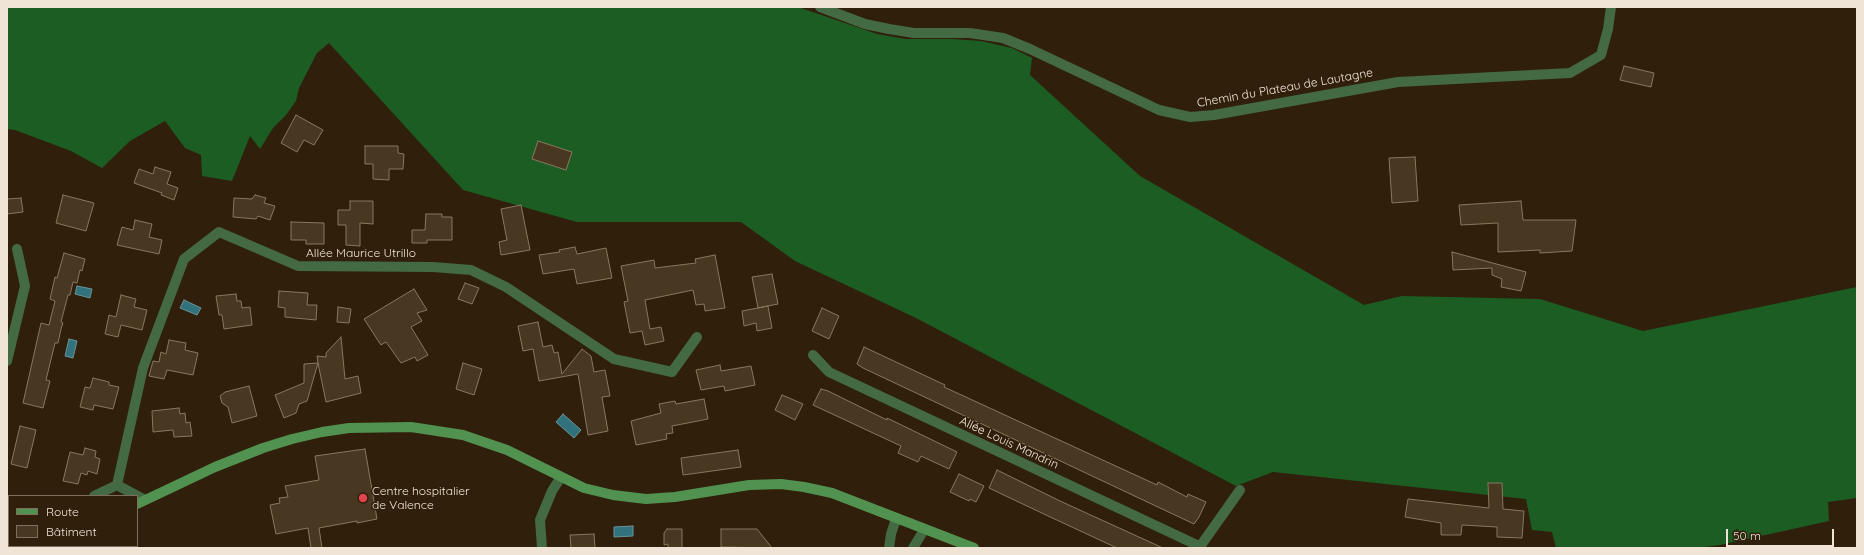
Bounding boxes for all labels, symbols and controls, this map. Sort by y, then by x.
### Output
street label: Chemin du Plateau de Lautagne [1196,65,1374,111]
street label: Allée Maurice Utrillo [306,246,416,260]
street label: Allée Louis Mandrin [957,414,1061,472]
place label: Centre hospitalier de Valence [372,484,470,512]
marker: Centre hospitalier de Valence [357,492,369,504]
legend [8,495,138,547]
text: Route [46,504,79,519]
scale bar [1728,521,1836,547]
text: Bâtiment [46,524,96,539]
text: 50 m [1733,528,1761,543]

